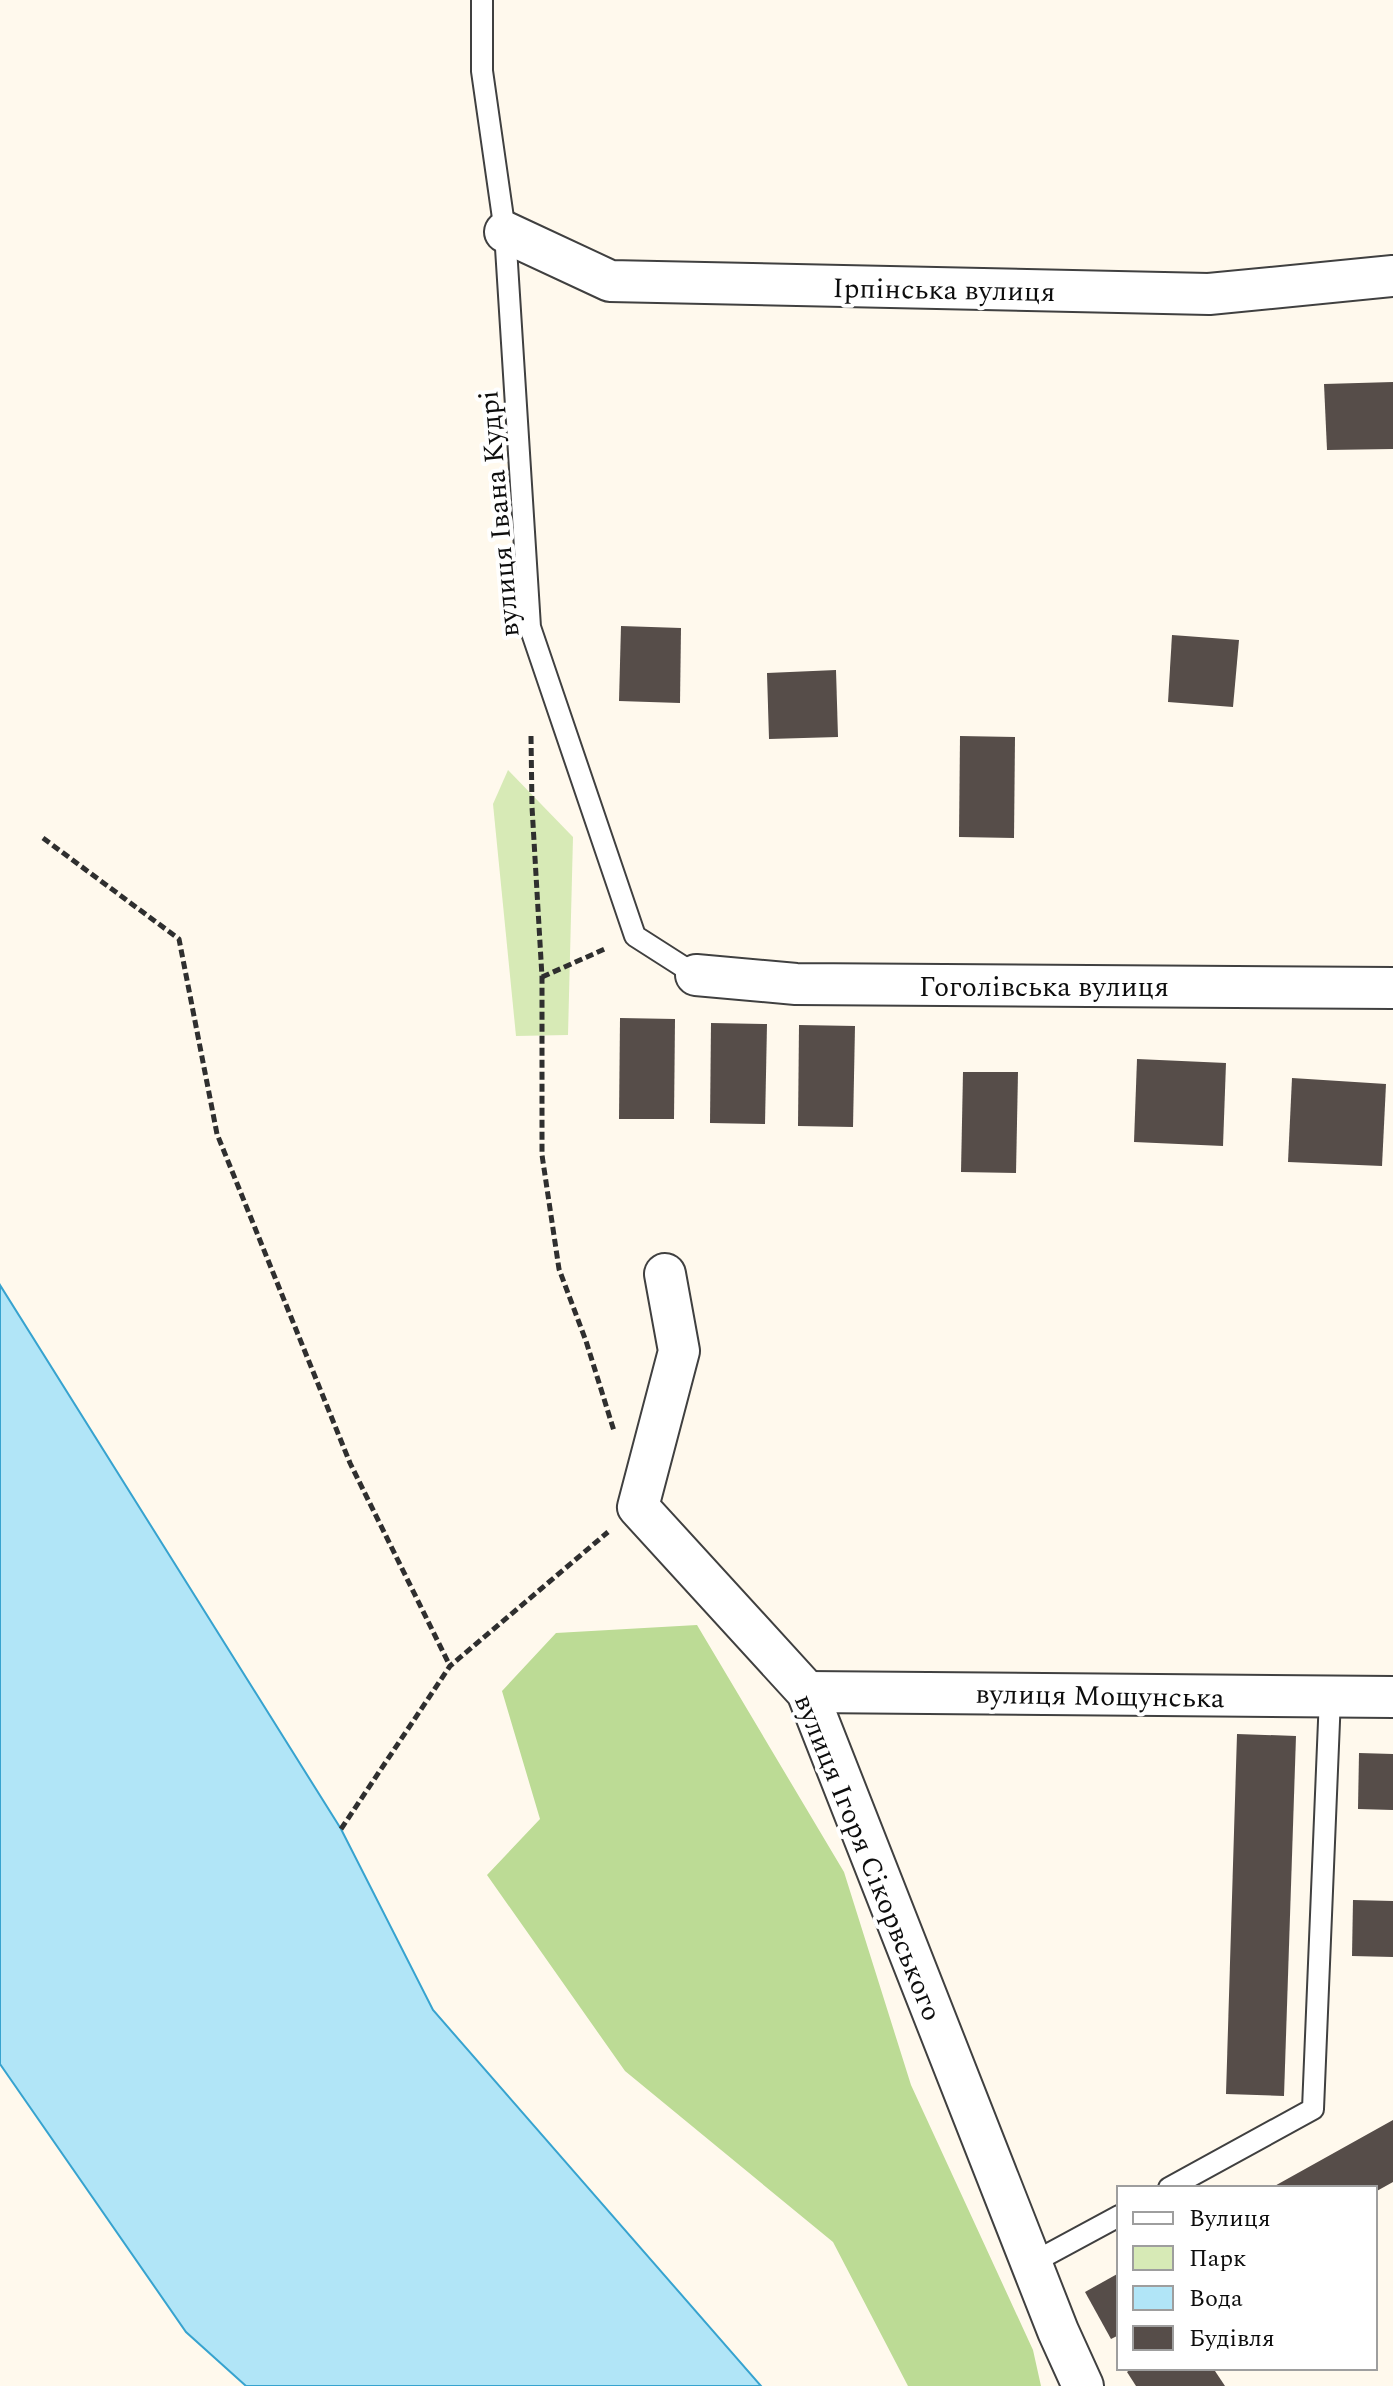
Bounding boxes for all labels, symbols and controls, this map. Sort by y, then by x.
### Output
street label: Ірпінська вулиця [832,267,1056,314]
street label: вулиця Івана Кудрі [467,389,532,639]
street label: Гоголівська вулиця [919,966,1169,1009]
street label: вулиця Мощунська [975,1673,1225,1720]
street label: вулиця Ігоря Сікорвського [782,1688,953,2028]
legend [1117,2186,1377,2370]
text: Вулиця [1189,2201,1271,2237]
text: Парк [1189,2241,1246,2277]
text: Вода [1189,2281,1243,2317]
text: Будівля [1189,2321,1275,2357]

